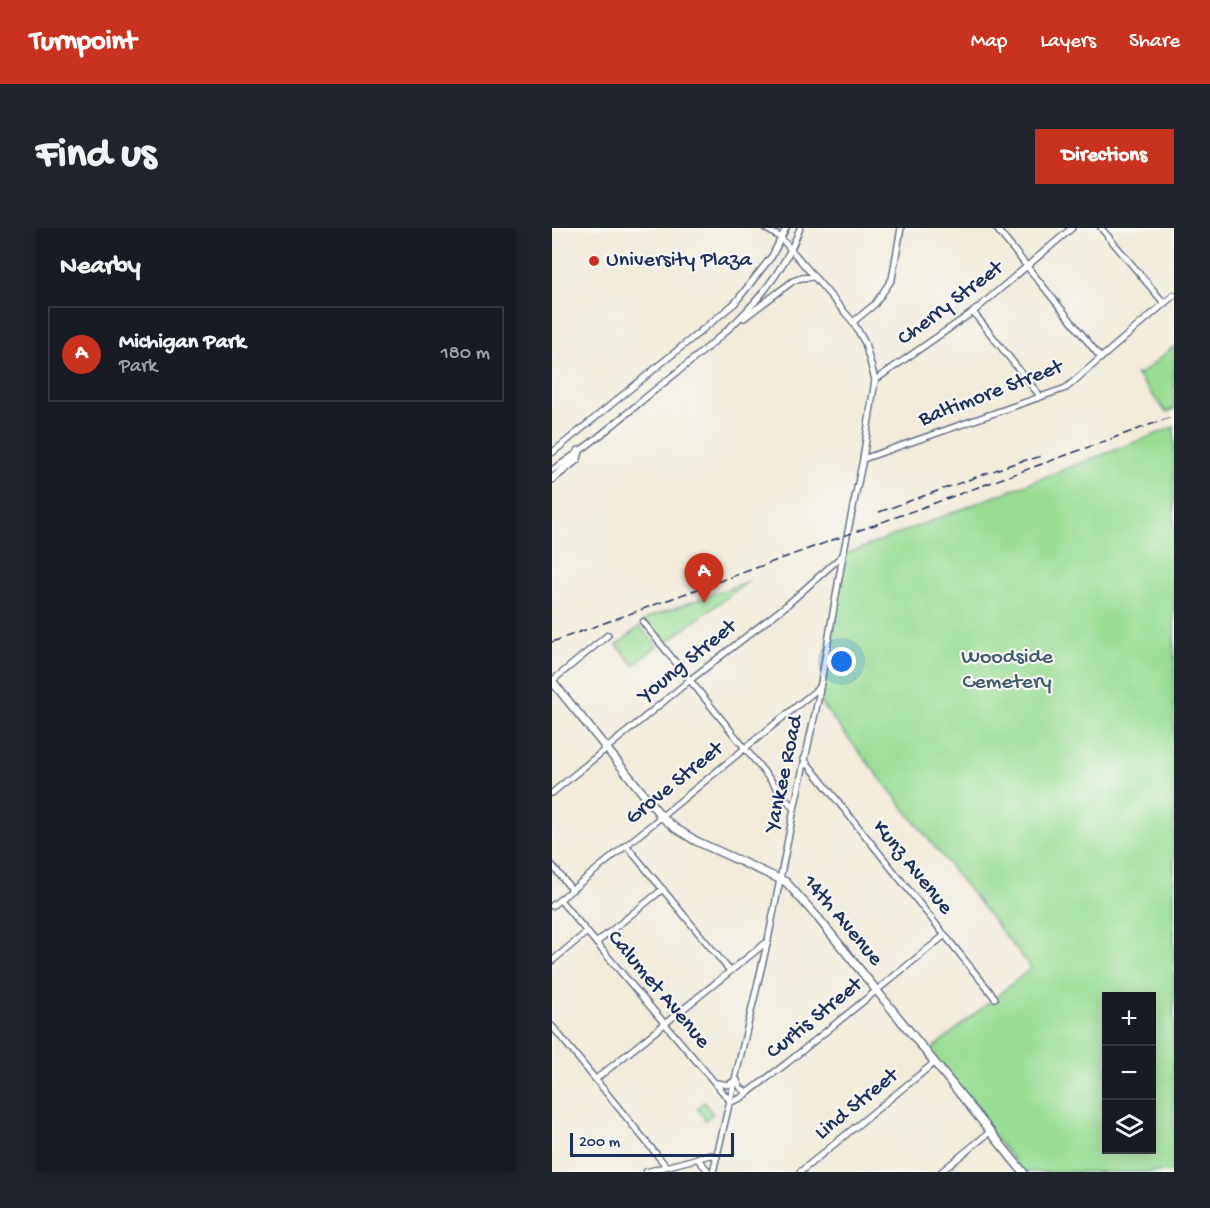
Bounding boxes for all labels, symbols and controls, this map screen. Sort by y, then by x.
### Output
text: Turnpoint [30,26,136,59]
text: Map [971,30,1007,55]
text: Layers [1040,30,1096,55]
text: Share [1129,30,1180,55]
button: Directions [1035,129,1174,184]
text: Find us [36,132,156,181]
place label: University Plaza [606,248,753,274]
text: Nearby [60,252,141,283]
marker: University Plaza [587,254,601,268]
street label: Cherry Street [893,255,1010,352]
text: Michigan Park [119,330,245,356]
text: A [76,343,87,366]
text: 180 m [441,343,490,366]
street label: Baltimore Street [914,354,1069,434]
text: Park [119,356,157,379]
pin: A [684,554,724,603]
street label: Young Street [632,613,744,711]
park label: Woodside Cemetery [961,645,1053,696]
your location [827,647,856,676]
street label: Yankee Road [760,711,810,837]
street label: Grove Street [621,735,731,831]
street label: Kunz Avenue [866,816,958,921]
street label: 14th Avenue [796,869,888,973]
street label: Calumet Avenue [601,925,715,1055]
street label: Curtis Street [762,971,870,1066]
map controls [1102,992,1156,1154]
button: + [1102,992,1156,1046]
button: − [1102,1046,1156,1100]
street label: Lind Street [810,1062,906,1147]
button: layers [1102,1100,1156,1154]
scale bar [570,1130,734,1158]
text: 200 m [579,1134,620,1153]

